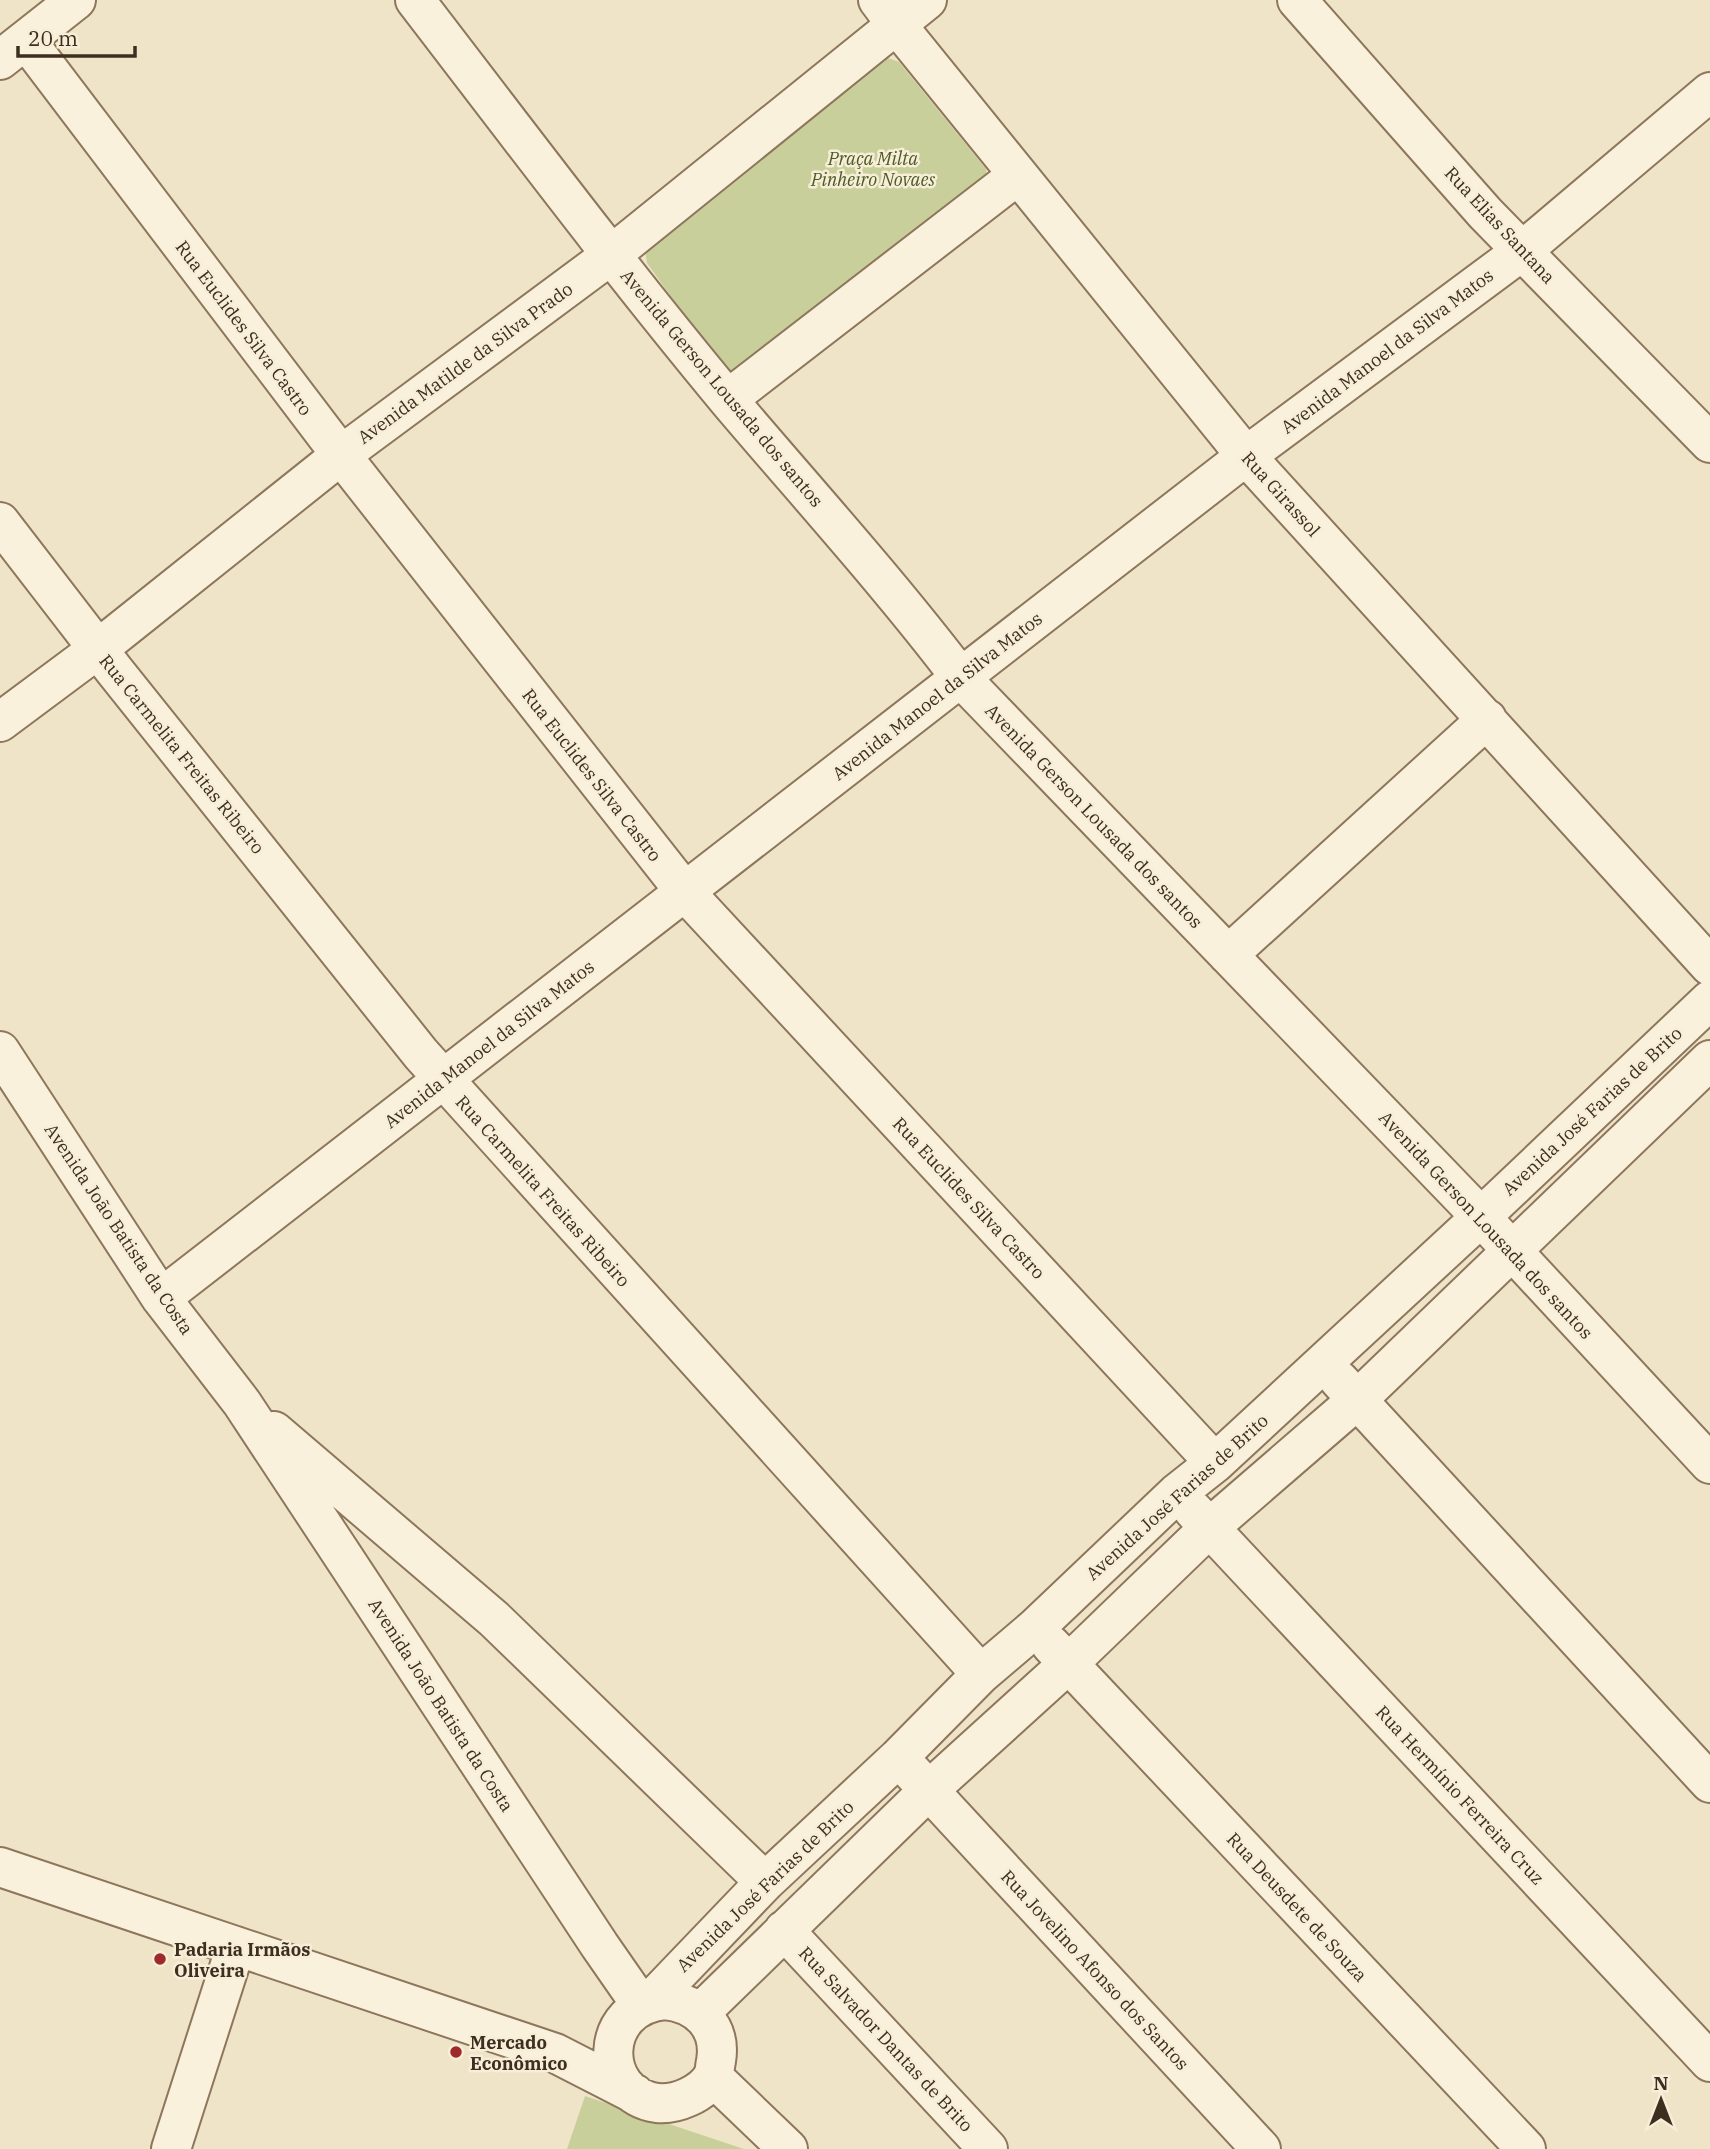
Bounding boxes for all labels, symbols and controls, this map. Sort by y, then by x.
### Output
scale bar [18,14,135,58]
text: 20 m [28,24,78,52]
park label: Praça Milta Pinheiro Novaes [810,147,935,191]
street label: Rua Elias Santana [1440,162,1560,289]
street label: Rua Euclides Silva Castro [171,236,317,420]
street label: Avenida Manoel da Silva Matos [1276,263,1498,439]
street label: Avenida Gerson Lousada dos santos [616,264,828,512]
street label: Avenida Matilde da Silva Prado [353,277,577,449]
street label: Rua Girassol [1237,447,1325,541]
street label: Avenida Manoel da Silva Matos [827,607,1047,785]
street label: Rua Carmelita Freitas Ribeiro [94,650,270,858]
street label: Rua Euclides Silva Castro [517,684,667,866]
street label: Avenida Gerson Lousada dos santos [980,699,1208,933]
street label: Avenida Manoel da Silva Matos [379,955,599,1133]
street label: Avenida José Farias de Brito [1497,1022,1687,1200]
street label: Rua Carmelita Freitas Ribeiro [451,1090,635,1292]
street label: Avenida Gerson Lousada dos santos [1374,1106,1598,1344]
street label: Rua Euclides Silva Castro [888,1112,1050,1284]
street label: Avenida João Batista da Costa [40,1119,198,1339]
street label: Avenida José Farias de Brito [1081,1409,1273,1585]
street label: Avenida João Batista da Costa [363,1594,519,1816]
street label: Rua Hermínio Ferreira Cruz [1371,1701,1549,1889]
street label: Avenida José Farias de Brito [672,1795,858,1977]
street label: Rua Deusdete de Souza [1222,1828,1372,1987]
street label: Rua Jovelino Afonso dos Santos [996,1865,1194,2075]
place label: Padaria Irmãos Oliveira [174,1938,310,1982]
street label: Rua Salvador Dantas de Brito [794,1941,978,2137]
marker: Padaria Irmãos Oliveira [152,1951,168,1967]
place label: Mercado Econômico [470,2031,568,2075]
marker: Mercado Econômico [448,2044,464,2060]
north arrow [1626,2065,1696,2135]
text: N [1653,2071,1669,2095]

